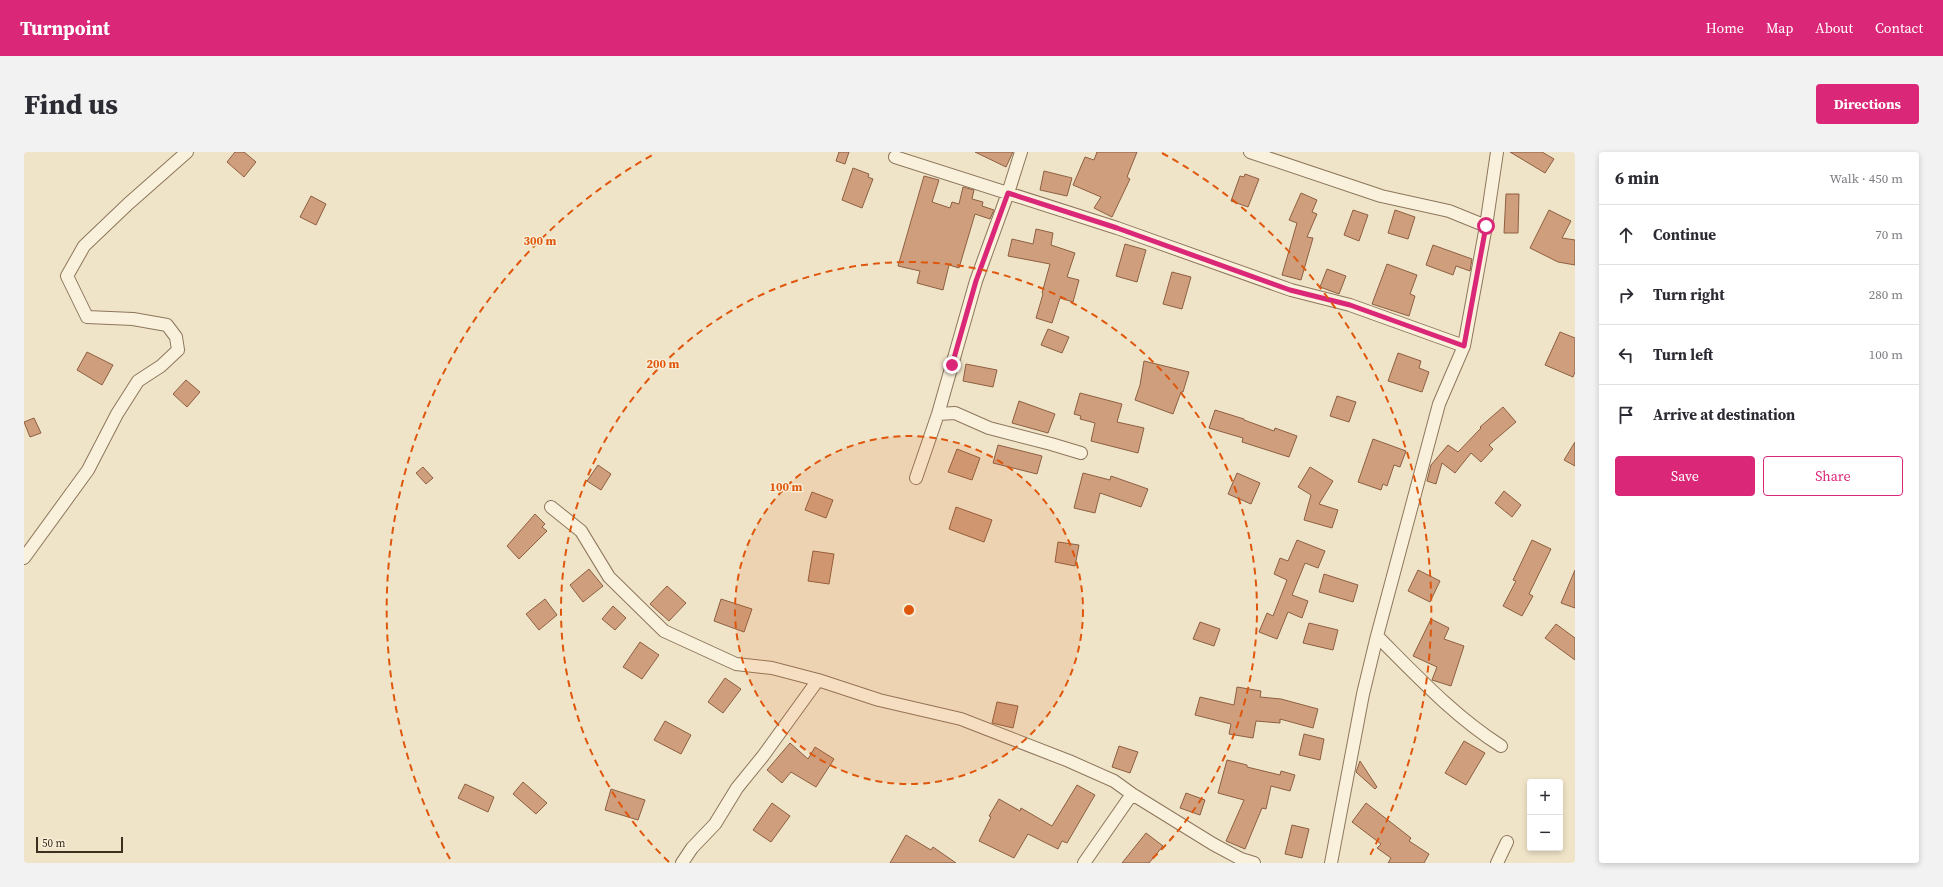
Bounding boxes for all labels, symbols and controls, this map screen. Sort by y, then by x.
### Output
text: Turnpoint [20,15,110,41]
text: Home [1706,18,1744,38]
text: Map [1766,18,1793,38]
text: About [1815,18,1853,38]
text: Contact [1875,18,1923,38]
button: Directions [1816,84,1919,124]
text: Find us [24,85,118,123]
text: 6 min [1615,166,1659,190]
text: Walk · 450 m [1830,170,1903,187]
route start [1477,217,1495,235]
icon: ahead [1615,224,1637,246]
text: Continue [1653,224,1716,245]
text: 70 m [1875,226,1903,243]
text: 300 m [524,233,557,249]
icon: right [1615,284,1637,306]
text: Turn right [1653,284,1725,305]
text: 280 m [1869,286,1903,303]
icon: left [1615,344,1637,366]
text: Turn left [1653,344,1713,365]
text: 100 m [1869,346,1903,363]
text: 200 m [647,356,680,372]
route end [943,356,961,374]
icon: arrive [1615,404,1637,426]
text: Arrive at destination [1653,404,1795,425]
button: Save [1615,456,1755,496]
button: Share [1763,456,1903,496]
text: 100 m [770,479,803,495]
centre of rings [902,603,916,617]
map controls [1527,779,1563,851]
button: + [1527,779,1563,815]
button: − [1527,815,1563,851]
scale bar [36,835,123,854]
text: 50 m [42,836,65,851]

